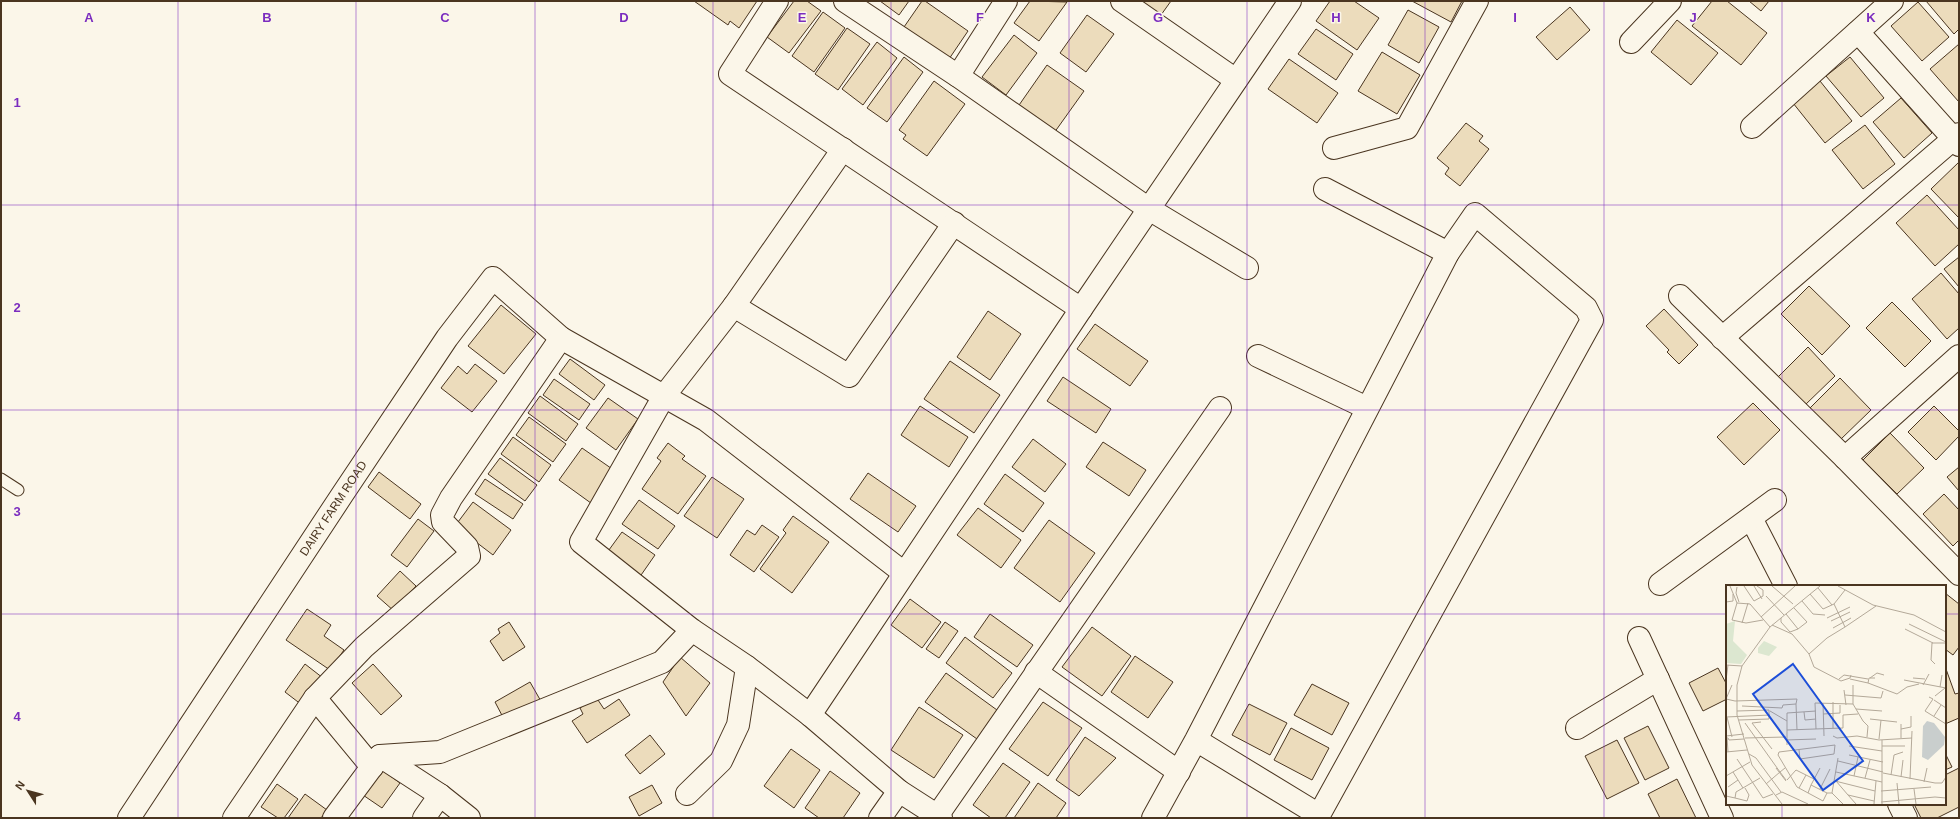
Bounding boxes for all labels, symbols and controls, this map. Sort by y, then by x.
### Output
text: A [84,10,94,25]
text: B [262,10,272,25]
text: C [440,10,450,25]
text: D [619,10,629,25]
text: E [798,10,807,25]
text: F [976,10,984,25]
text: G [1153,10,1163,25]
text: H [1331,10,1341,25]
text: I [1513,10,1517,25]
text: J [1689,10,1697,25]
text: K [1866,10,1876,25]
text: 1 [13,95,21,110]
text: 2 [13,300,21,315]
street label: DAIRY FARM ROAD [297,458,370,558]
text: 3 [13,504,21,519]
inset map [1726,585,1946,805]
text: 4 [13,709,21,724]
north arrow [8,771,48,811]
text: N [13,778,27,792]

